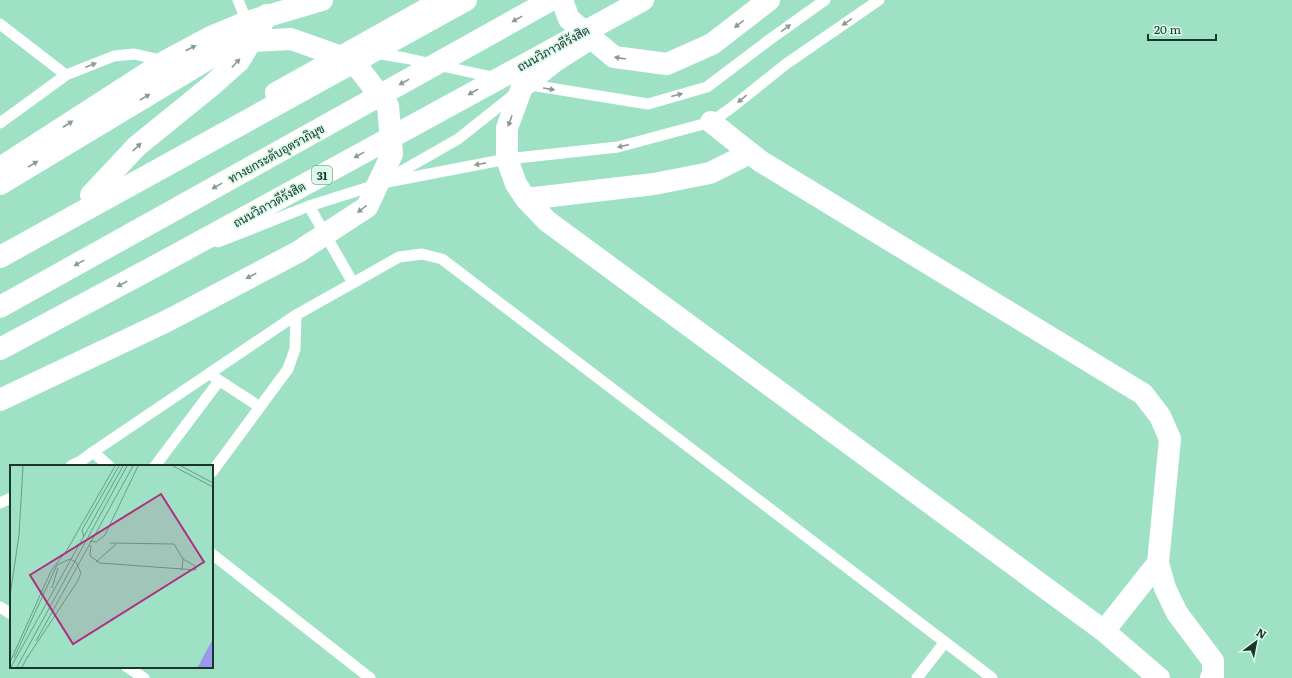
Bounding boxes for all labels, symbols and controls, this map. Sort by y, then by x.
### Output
one-way arrow [511,16,523,22]
scale bar [1148,16,1216,42]
one-way arrow [842,18,852,26]
one-way arrow [733,20,744,28]
text: 20 m [1154,20,1181,38]
street label: ถนนวิภาวดีรังสิต [513,21,593,75]
one-way arrow [781,24,791,32]
one-way arrow [185,45,196,52]
one-way arrow [614,55,626,61]
one-way arrow [231,58,241,68]
one-way arrow [86,61,98,67]
one-way arrow [398,79,410,86]
one-way arrow [543,86,556,92]
one-way arrow [467,89,479,96]
one-way arrow [671,92,683,98]
one-way arrow [139,94,151,101]
one-way arrow [737,94,748,103]
one-way arrow [507,115,513,127]
street label: ทางยกระดับอุตราภิมุข [224,119,328,188]
one-way arrow [63,120,73,128]
one-way arrow [132,142,142,152]
one-way arrow [617,143,629,149]
one-way arrow [353,151,365,158]
one-way arrow [27,161,39,168]
one-way arrow [474,161,487,167]
road number: 31 [312,166,332,184]
street label: ถนนวิภาวดีรังสิต [229,177,309,231]
one-way arrow [211,183,223,190]
one-way arrow [357,205,368,213]
one-way arrow [73,260,84,266]
one-way arrow [245,273,257,280]
one-way arrow [117,281,128,287]
inset map [10,465,213,668]
north arrow [1236,622,1276,662]
text: N [1254,623,1270,642]

